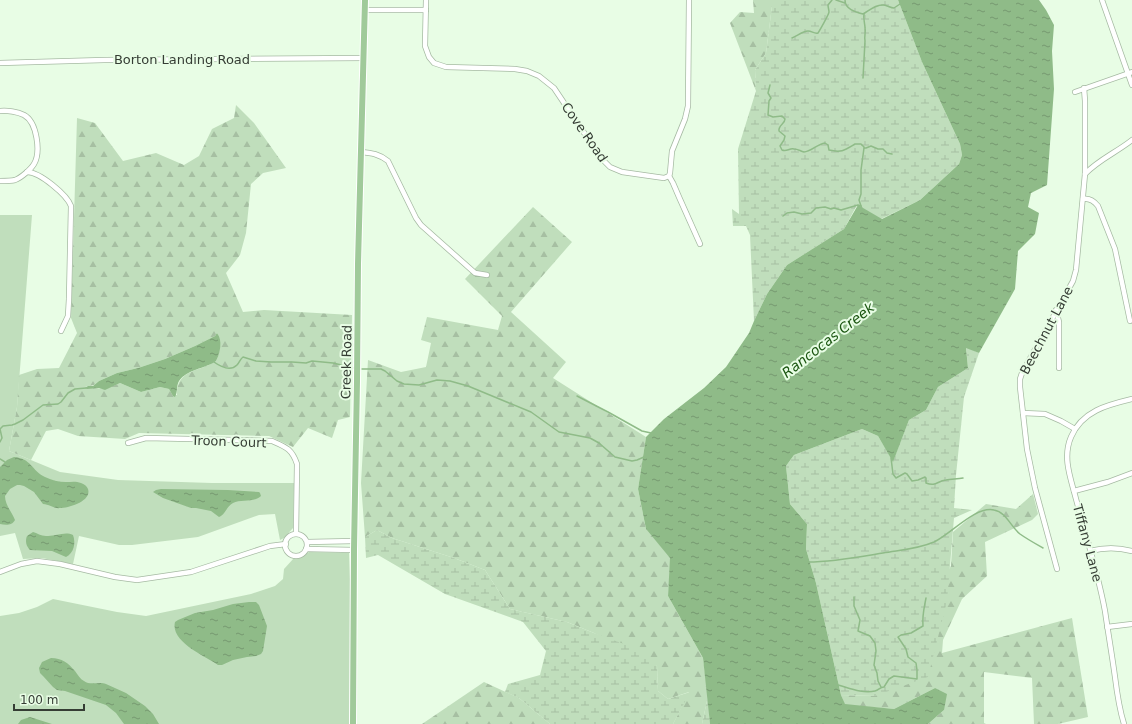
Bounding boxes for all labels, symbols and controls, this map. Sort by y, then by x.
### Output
street label: Borton Landing Road [114,52,250,67]
street label: Cove Road [559,100,611,165]
street label: Beechnut Lane [1017,284,1076,377]
water label: Rancocas Creek [779,299,878,381]
street label: Creek Road [338,325,355,399]
street label: Troon Court [190,433,267,450]
street label: Tiffany Lane [1070,502,1105,584]
scale bar [14,686,84,712]
text: 100 m [20,693,58,707]

